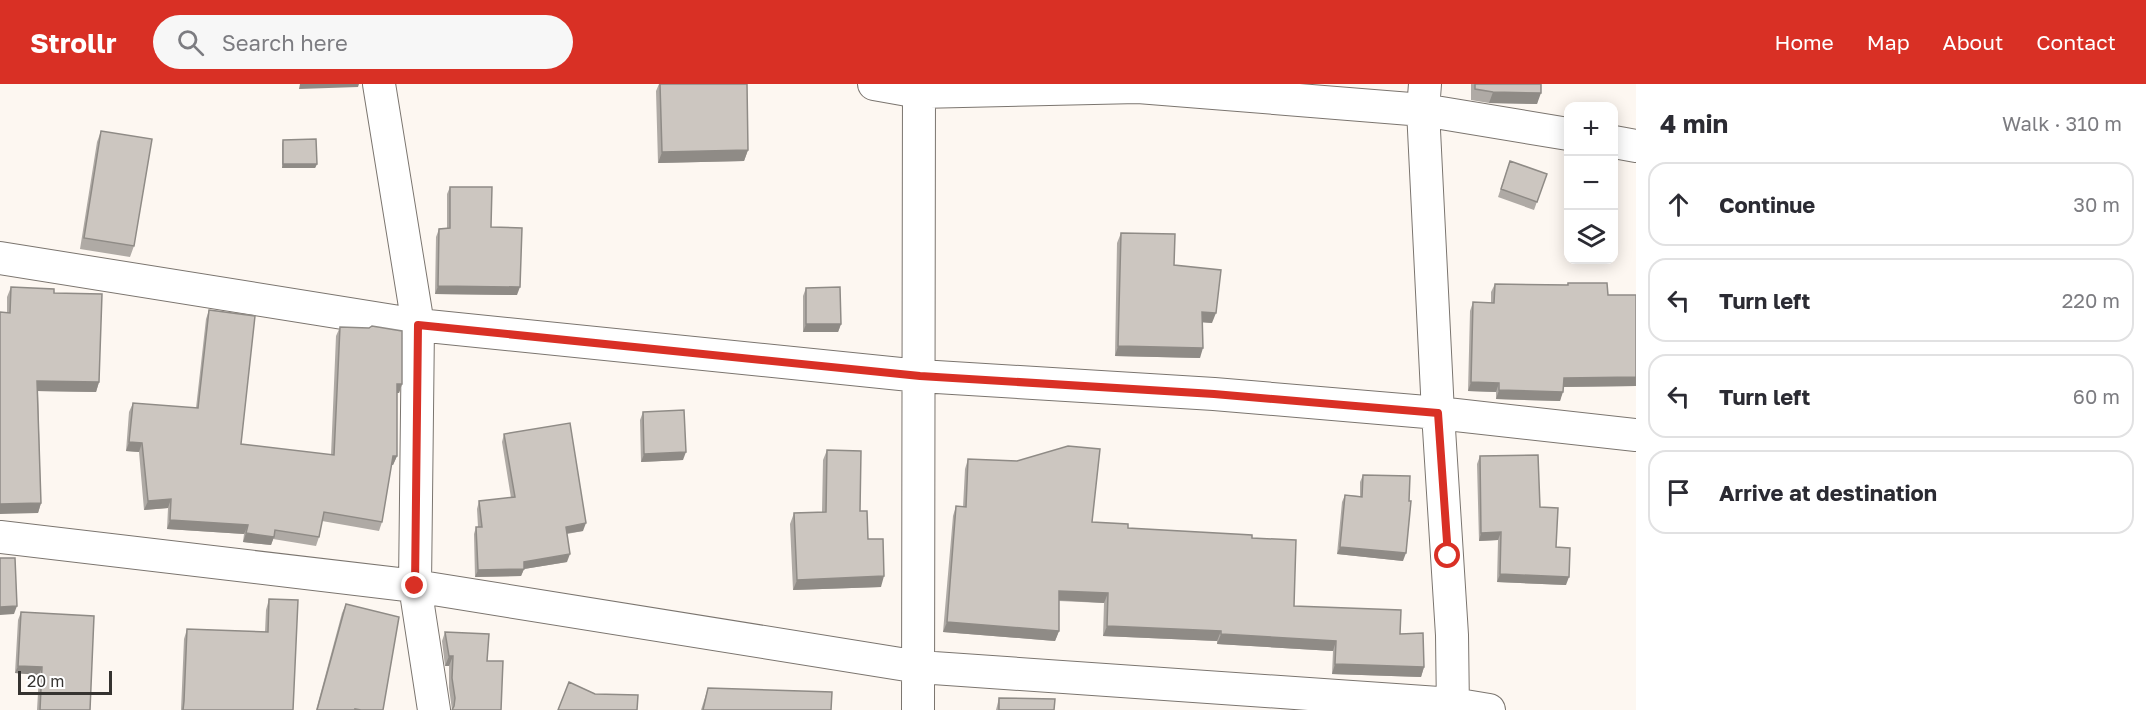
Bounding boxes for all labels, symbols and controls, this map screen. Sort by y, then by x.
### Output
search box [153,15,573,69]
text: Strollr [30,26,117,59]
icon: search [174,26,207,59]
text: Search here [222,29,348,56]
text: Home [1774,29,1834,55]
text: Map [1867,29,1910,55]
text: About [1943,29,2003,55]
text: Contact [2036,29,2116,55]
map controls [1564,102,1618,264]
button: + [1564,102,1618,156]
text: 4 min [1660,108,1728,139]
text: Walk · 310 m [2002,111,2122,135]
button: − [1564,156,1618,210]
icon: ahead [1662,188,1695,221]
text: Continue [1719,191,1815,218]
text: 30 m [2073,192,2120,216]
button: layers [1564,210,1618,264]
icon: left [1662,284,1695,317]
text: Turn left [1719,287,1810,314]
text: 220 m [2062,288,2120,312]
icon: left [1662,380,1695,413]
text: Turn left [1719,383,1810,410]
text: 60 m [2073,384,2120,408]
icon: arrive [1662,476,1695,509]
text: Arrive at destination [1719,479,1937,506]
route start [1434,542,1460,568]
route end [401,572,427,598]
scale bar [18,668,112,696]
text: 20 m [27,671,64,691]

